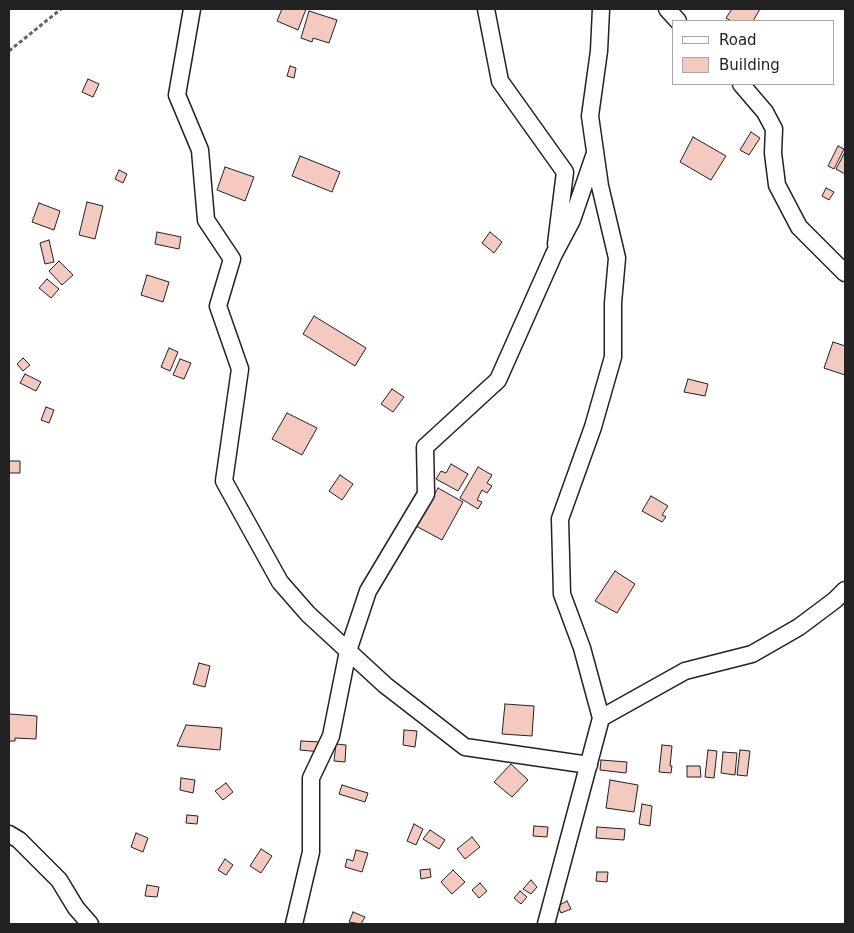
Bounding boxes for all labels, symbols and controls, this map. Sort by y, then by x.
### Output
legend [672,20,834,85]
text: Road [719,31,757,49]
text: Building [719,56,780,74]

